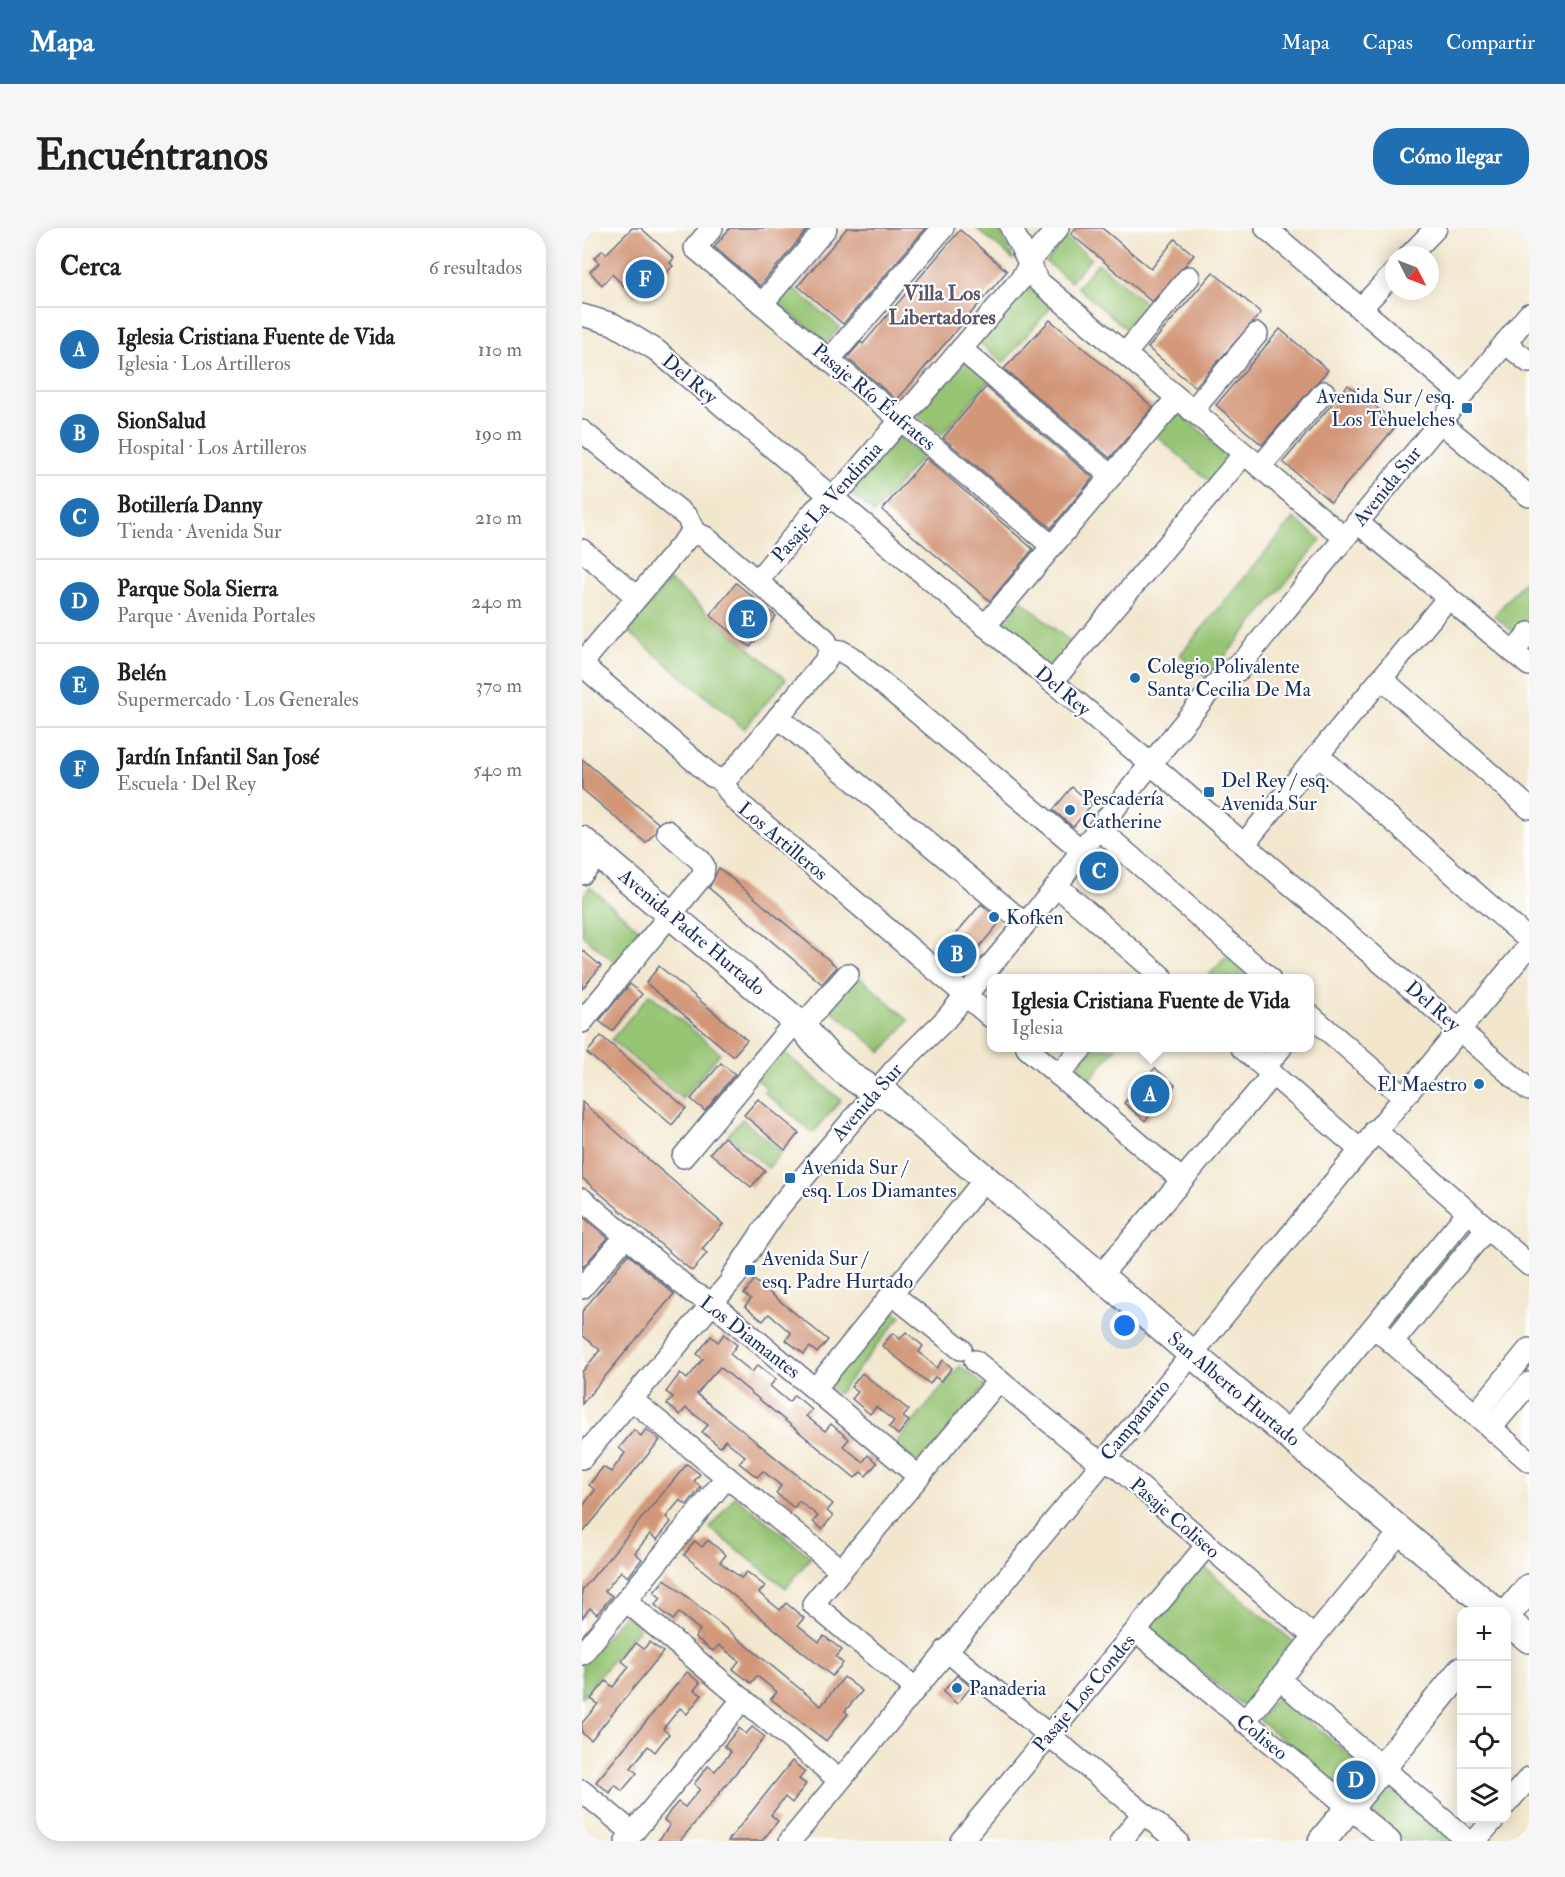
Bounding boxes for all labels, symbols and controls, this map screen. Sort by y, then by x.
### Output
text: Mapa [30,25,94,60]
text: Mapa [1282,29,1330,56]
text: Capas [1363,29,1413,56]
text: Compartir [1446,29,1535,56]
button: Cómo llegar [1373,128,1529,185]
text: Encuéntranos [36,130,268,182]
north arrow [1385,246,1439,300]
text: Cerca [60,251,121,283]
text: 6 resultados [429,255,522,280]
pin: F [626,256,664,302]
district label: Villa Los Libertadores [888,280,996,331]
text: Iglesia Cristiana Fuente de Vida [117,323,395,351]
text: A [73,337,86,362]
text: 110 m [478,337,522,362]
street label: Pasaje Río Éufrates [807,337,942,456]
street label: Del Rey [657,348,724,410]
text: Iglesia · Los Artilleros [117,351,291,376]
place label: Avenida Sur / esq. Los Tehuelches [1315,384,1455,432]
marker: Avenida Sur / esq. Los Tehuelches [1460,401,1474,415]
text: SionSalud [117,407,206,435]
text: B [73,421,86,446]
text: 190 m [475,421,522,446]
text: Hospital · Los Artilleros [117,435,307,460]
street label: Pasaje La Vendimia [766,436,888,568]
street label: Avenida Sur [1347,441,1427,532]
text: Botillería Danny [117,491,262,519]
text: C [72,505,87,530]
text: 210 m [475,505,522,530]
text: Tienda · Avenida Sur [117,519,282,544]
text: Parque Sola Sierra [117,575,278,603]
text: D [71,589,88,614]
text: 240 m [471,589,522,614]
pin: E [728,596,768,642]
text: Parque · Avenida Portales [117,603,315,628]
place label: Colegio Polivalente Santa Cecilia De Ma [1147,654,1312,702]
text: Belén [117,659,167,687]
street label: Del Rey [1030,660,1097,722]
marker: Colegio Polivalente Santa Cecilia De Ma [1128,671,1142,685]
text: E [72,673,87,698]
text: 370 m [475,673,522,698]
text: Supermercado · Los Generales [117,687,359,712]
text: Jardín Infantil San José [117,743,319,771]
text: F [73,757,86,782]
text: 540 m [473,757,522,782]
place label: Del Rey / esq. Avenida Sur [1220,768,1329,816]
text: Escuela · Del Rey [117,771,256,796]
marker: Del Rey / esq. Avenida Sur [1202,785,1216,799]
place label: Pescadería Catherine [1082,786,1165,834]
street label: Los Artilleros [733,796,833,886]
marker: Pescadería Catherine [1063,803,1077,817]
pin: C [1080,848,1118,894]
street label: Avenida Padre Hurtado [613,863,771,1001]
place label: Kofken [1006,905,1064,930]
marker: Kofken [987,910,1001,924]
pin: B [938,932,976,976]
popup [987,974,1314,1052]
street label: Del Rey [1400,975,1467,1038]
text: Iglesia Cristiana Fuente de Vida [1012,987,1289,1015]
text: Iglesia [1012,1015,1063,1040]
street label: Avenida Sur [826,1057,908,1147]
pin: A [1130,1072,1170,1116]
place label: El Maestro [1377,1072,1467,1097]
marker: El Maestro [1472,1077,1486,1091]
place label: Avenida Sur / esq. Los Diamantes [801,1155,957,1203]
marker: Avenida Sur / esq. Los Diamantes [783,1171,797,1185]
place label: Avenida Sur / esq. Padre Hurtado [761,1246,913,1294]
marker: Avenida Sur / esq. Padre Hurtado [743,1263,757,1277]
street label: Los Diamantes [695,1290,805,1384]
your location [1110,1311,1139,1340]
street label: San Alberto Hurtado [1163,1326,1305,1452]
street label: Campanario [1095,1374,1176,1466]
street label: Pasaje Coliseo [1125,1472,1225,1564]
map controls [1457,1607,1511,1823]
button: + [1457,1607,1511,1661]
street label: Pasaje Los Condes [1027,1629,1141,1757]
button: − [1457,1661,1511,1715]
place label: Panaderia [969,1676,1047,1701]
marker: Panaderia [950,1681,964,1695]
street label: Coliseo [1231,1709,1293,1765]
button: locate [1457,1715,1511,1769]
pin: D [1336,1758,1376,1802]
button: layers [1457,1769,1511,1823]

